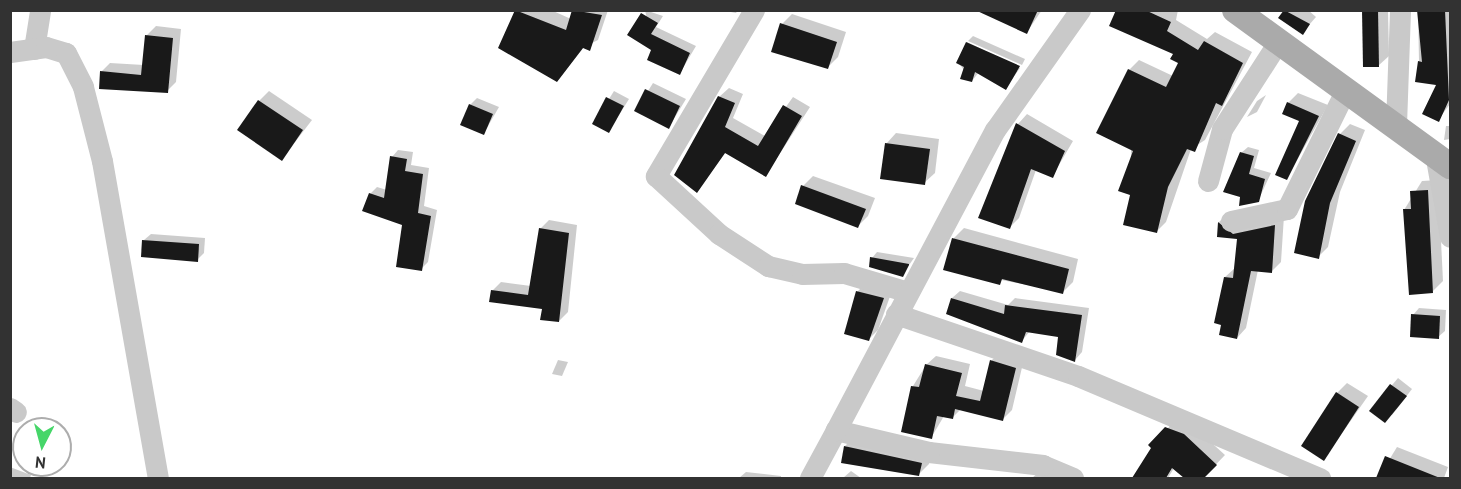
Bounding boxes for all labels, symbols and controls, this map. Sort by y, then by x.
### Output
north arrow [12,417,72,477]
text: N [34,452,47,473]

